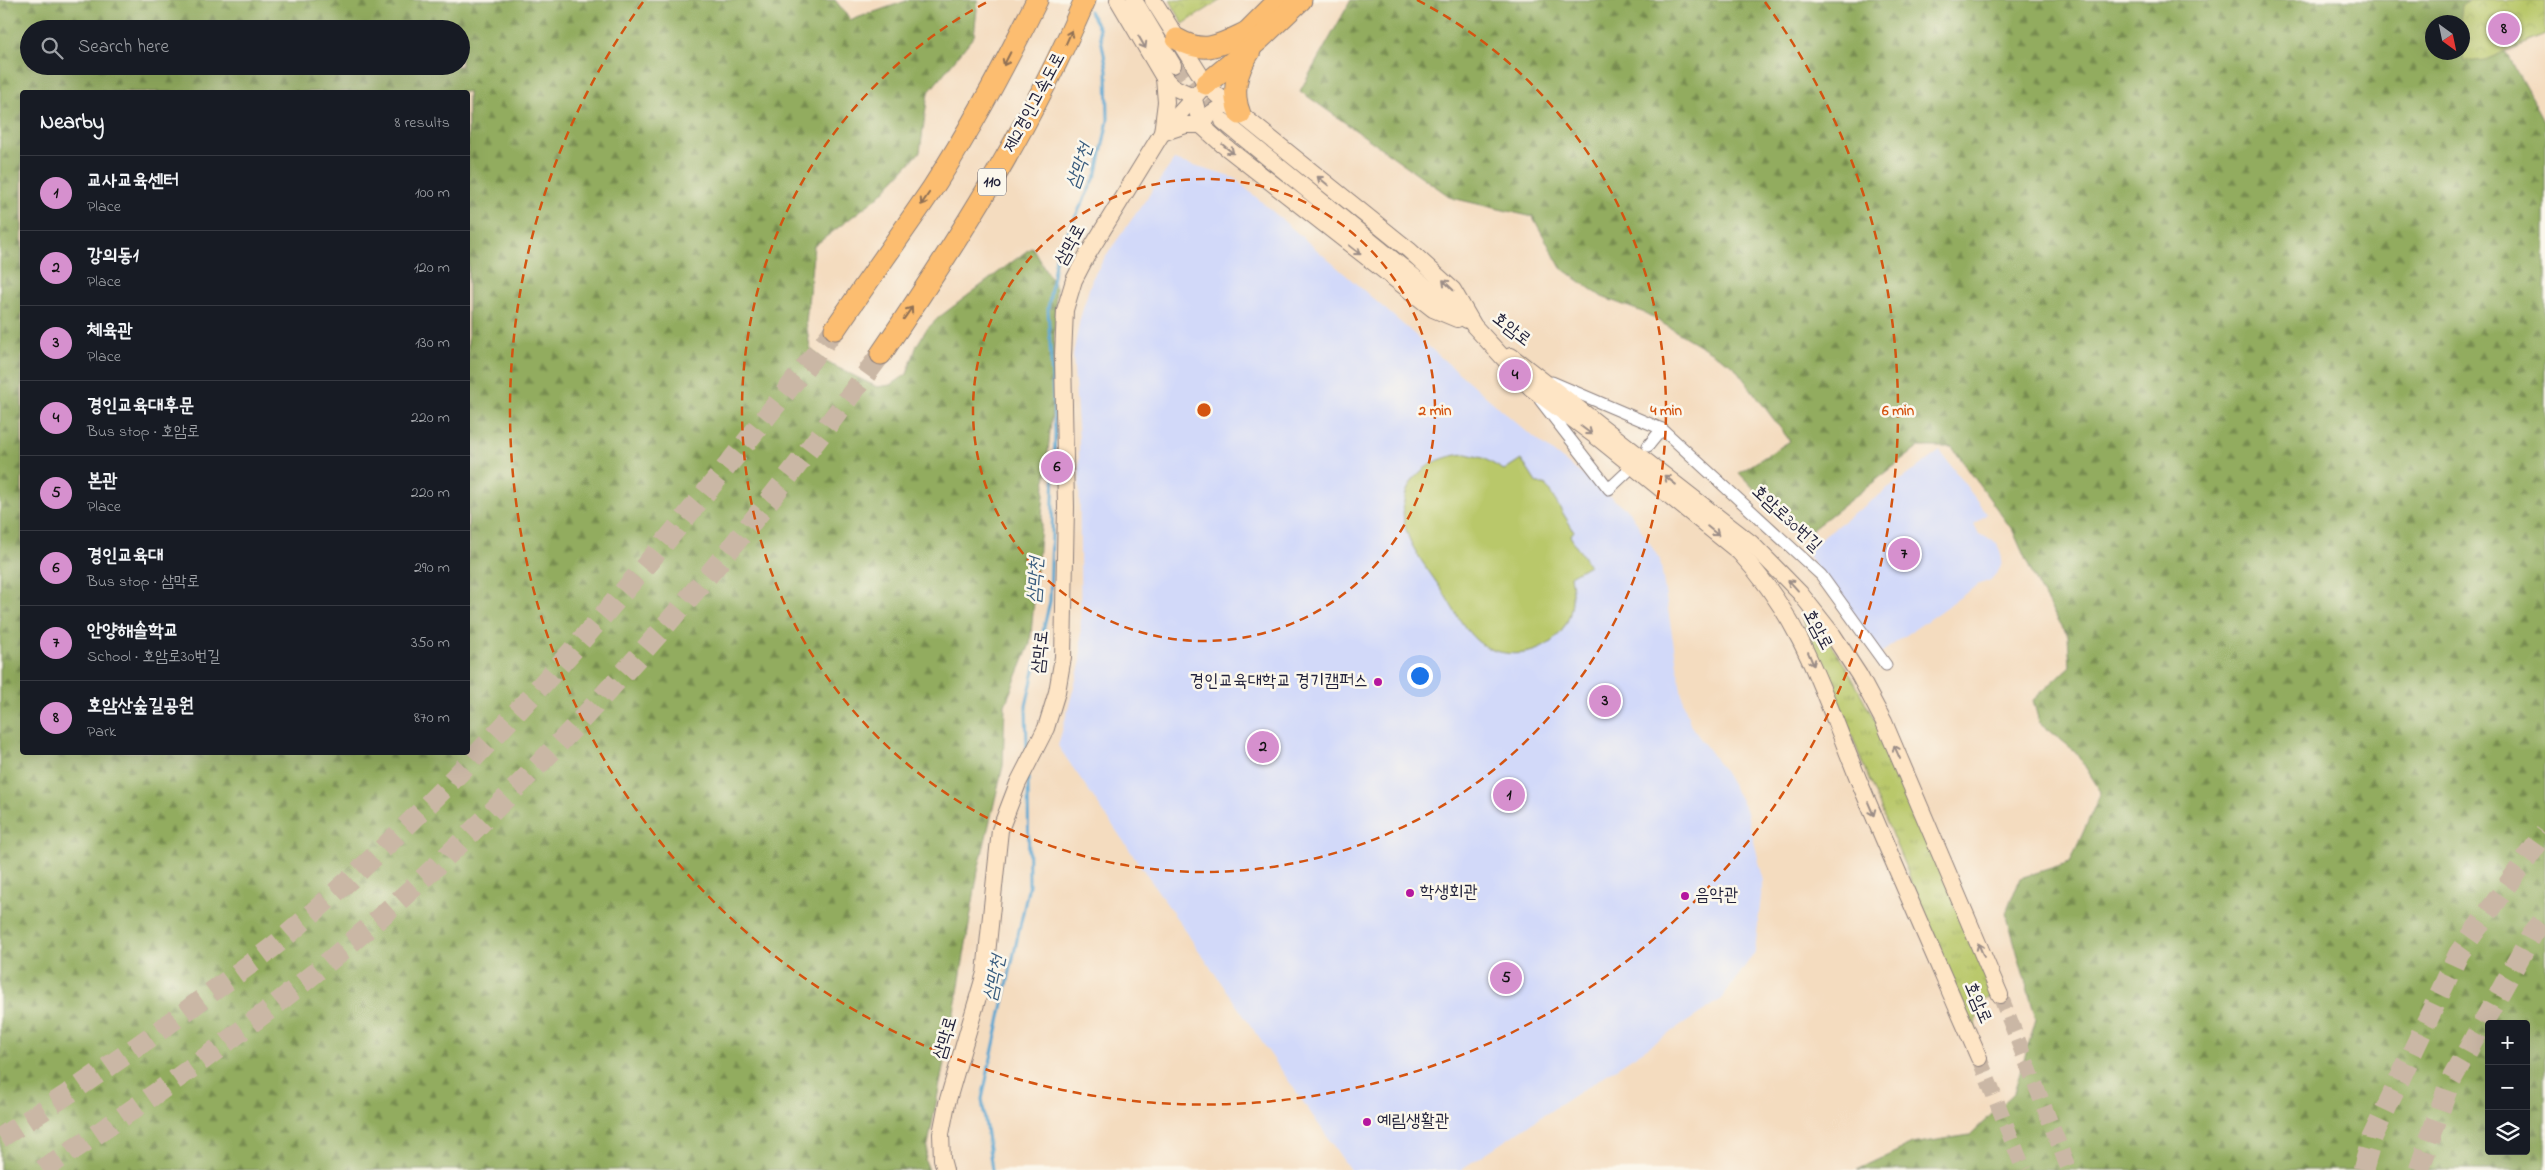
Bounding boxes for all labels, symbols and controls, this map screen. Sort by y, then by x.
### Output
pin: 8 [2488,10,2520,48]
north arrow [2425,15,2470,60]
search box [20,20,470,75]
one-way arrow [1065,30,1075,45]
icon: search [38,34,66,62]
text: Search here [78,34,169,61]
one-way arrow [1137,35,1147,50]
street label: 제2경인고속도로 [998,48,1072,158]
one-way arrow [1002,52,1012,67]
text: Nearby [40,108,104,138]
text: 8 results [394,111,450,135]
water label: 삼막천 [1060,138,1101,192]
one-way arrow [1221,143,1234,154]
text: 교사교육센터 [87,168,179,195]
road number: 110 [978,168,1006,196]
one-way arrow [1317,176,1330,187]
text: 1 [53,181,59,205]
text: 100 m [415,181,450,205]
one-way arrow [920,192,930,206]
text: Place [87,195,121,219]
street label: 삼막로 [1049,220,1093,270]
text: 강의동1 [87,243,139,270]
one-way arrow [1348,244,1361,255]
text: 2 [52,256,60,280]
text: 120 m [414,256,450,280]
text: Place [87,270,121,294]
one-way arrow [1441,279,1454,291]
street label: 호암로 [1486,306,1536,354]
one-way arrow [903,307,913,321]
text: 체육관 [87,318,133,345]
text: 3 [53,331,59,355]
text: 130 m [415,331,450,355]
text: Place [87,345,121,369]
pin: 4 [1499,356,1531,394]
text: 경인교육대후문 [87,393,194,420]
text: 2 min [1418,400,1452,422]
text: 4 min [1649,400,1682,422]
text: 6 min [1881,400,1915,422]
centre of rings [1195,401,1213,419]
text: 4 [53,406,59,430]
text: 220 m [411,406,450,430]
text: Bus stop · 호암로 [87,420,200,444]
one-way arrow [1579,424,1592,435]
pin: 6 [1041,448,1073,486]
text: 본관 [87,468,118,495]
one-way arrow [1664,474,1677,485]
street label: 호암로30번길 [1745,480,1827,559]
text: 5 [51,481,61,505]
text: 220 m [411,481,450,505]
text: Place [87,495,121,519]
one-way arrow [1707,525,1720,536]
pin: 7 [1888,535,1920,573]
text: 경인교육대 [87,543,163,570]
water label: 삼막천 [1021,554,1051,604]
text: 6 [52,556,60,580]
text: 290 m [414,556,450,580]
text: Bus stop · 삼막로 [87,570,200,594]
one-way arrow [1787,579,1799,592]
street label: 호암로 [1795,605,1839,655]
text: 안양해솔학교 [87,618,179,645]
street label: 삼막로 [1026,629,1056,675]
text: 7 [53,631,59,655]
text: 350 m [411,631,450,655]
text: School · 호암로30번길 [87,645,220,669]
one-way arrow [1806,651,1816,666]
your location [1407,663,1433,689]
place label: 경인교육대학교 경기캠퍼스 [1190,669,1368,695]
marker: 경인교육대학교 경기캠퍼스 [1372,676,1384,688]
pin: 3 [1589,682,1621,720]
text: 호암산숲길공원 [87,693,194,720]
text: 8 [53,706,59,730]
text: 870 m [414,706,450,730]
text: Park [87,720,116,744]
pin: 2 [1247,728,1279,766]
one-way arrow [1892,745,1902,760]
pin: 1 [1493,776,1525,814]
one-way arrow [1868,802,1877,817]
place label: 학생회관 [1420,880,1478,906]
place label: 음악관 [1695,883,1738,909]
marker: 학생회관 [1404,887,1416,899]
marker: 음악관 [1679,890,1691,902]
one-way arrow [1975,943,1985,958]
water label: 삼막천 [977,951,1013,1003]
pin: 5 [1490,959,1522,997]
street label: 호암로 [1957,978,1997,1028]
street label: 삼막로 [927,1013,965,1063]
map controls [2485,1020,2530,1155]
button: + [2485,1020,2530,1065]
button: − [2485,1065,2530,1110]
place label: 예림생활관 [1377,1109,1449,1135]
button: layers [2485,1110,2530,1155]
marker: 예림생활관 [1361,1116,1373,1128]

